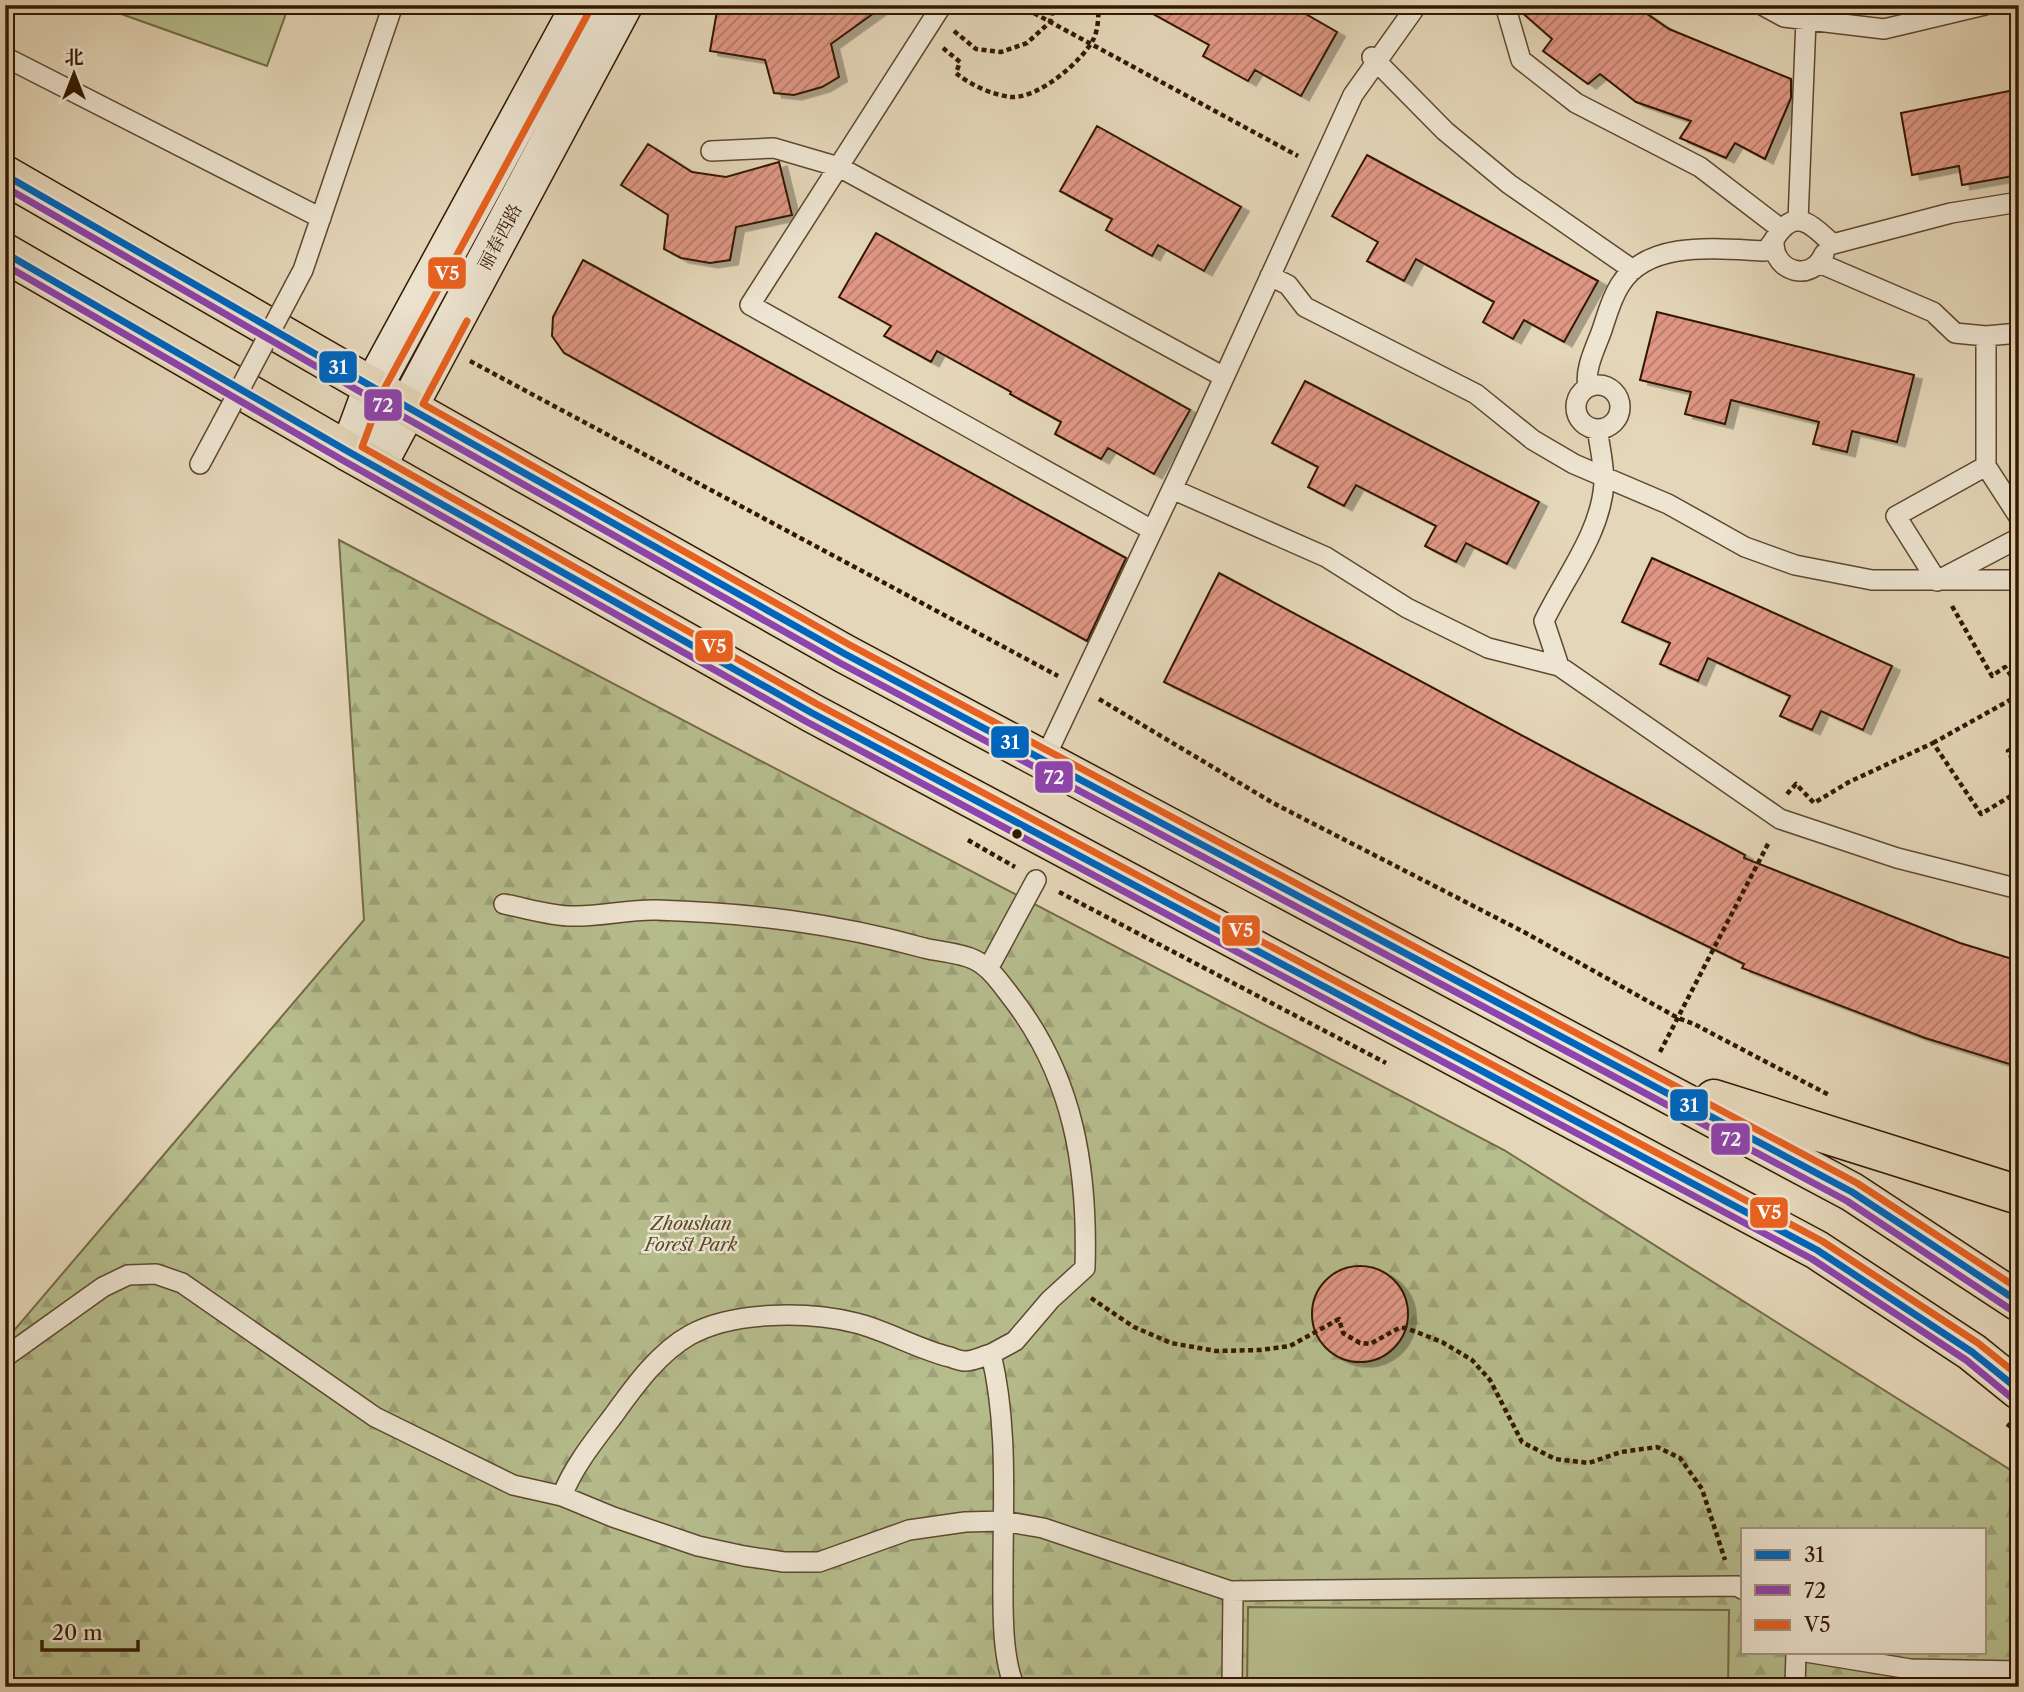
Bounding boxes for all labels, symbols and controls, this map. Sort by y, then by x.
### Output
north arrow [38,38,108,108]
text: 北 [64,46,84,69]
street label: 丽春西路 [473,200,527,274]
line badge: V5 [427,256,467,290]
text: V5 [433,262,460,285]
line badge: 31 [318,350,358,384]
text: 31 [328,356,348,379]
line badge: 72 [363,388,403,422]
text: 72 [372,394,394,417]
line badge: V5 [694,629,734,663]
text: V5 [700,635,727,658]
line badge: 31 [990,725,1030,759]
text: 31 [1000,731,1020,754]
line badge: 72 [1034,760,1074,794]
text: 72 [1043,766,1065,789]
unlabelled marker [1010,827,1024,841]
line badge: V5 [1221,914,1261,947]
text: V5 [1227,919,1254,942]
line badge: 31 [1669,1088,1709,1122]
text: 31 [1679,1094,1699,1117]
line badge: 72 [1710,1122,1751,1156]
text: 72 [1720,1128,1742,1151]
line badge: V5 [1749,1196,1789,1229]
text: V5 [1755,1201,1782,1224]
park label: Zhoushan Forest Park [643,1213,738,1256]
legend [1741,1528,1986,1654]
text: 31 [1804,1542,1825,1567]
text: 72 [1804,1578,1826,1603]
scale bar [42,1608,138,1652]
text: V5 [1803,1612,1831,1637]
text: 20 m [52,1620,103,1645]

